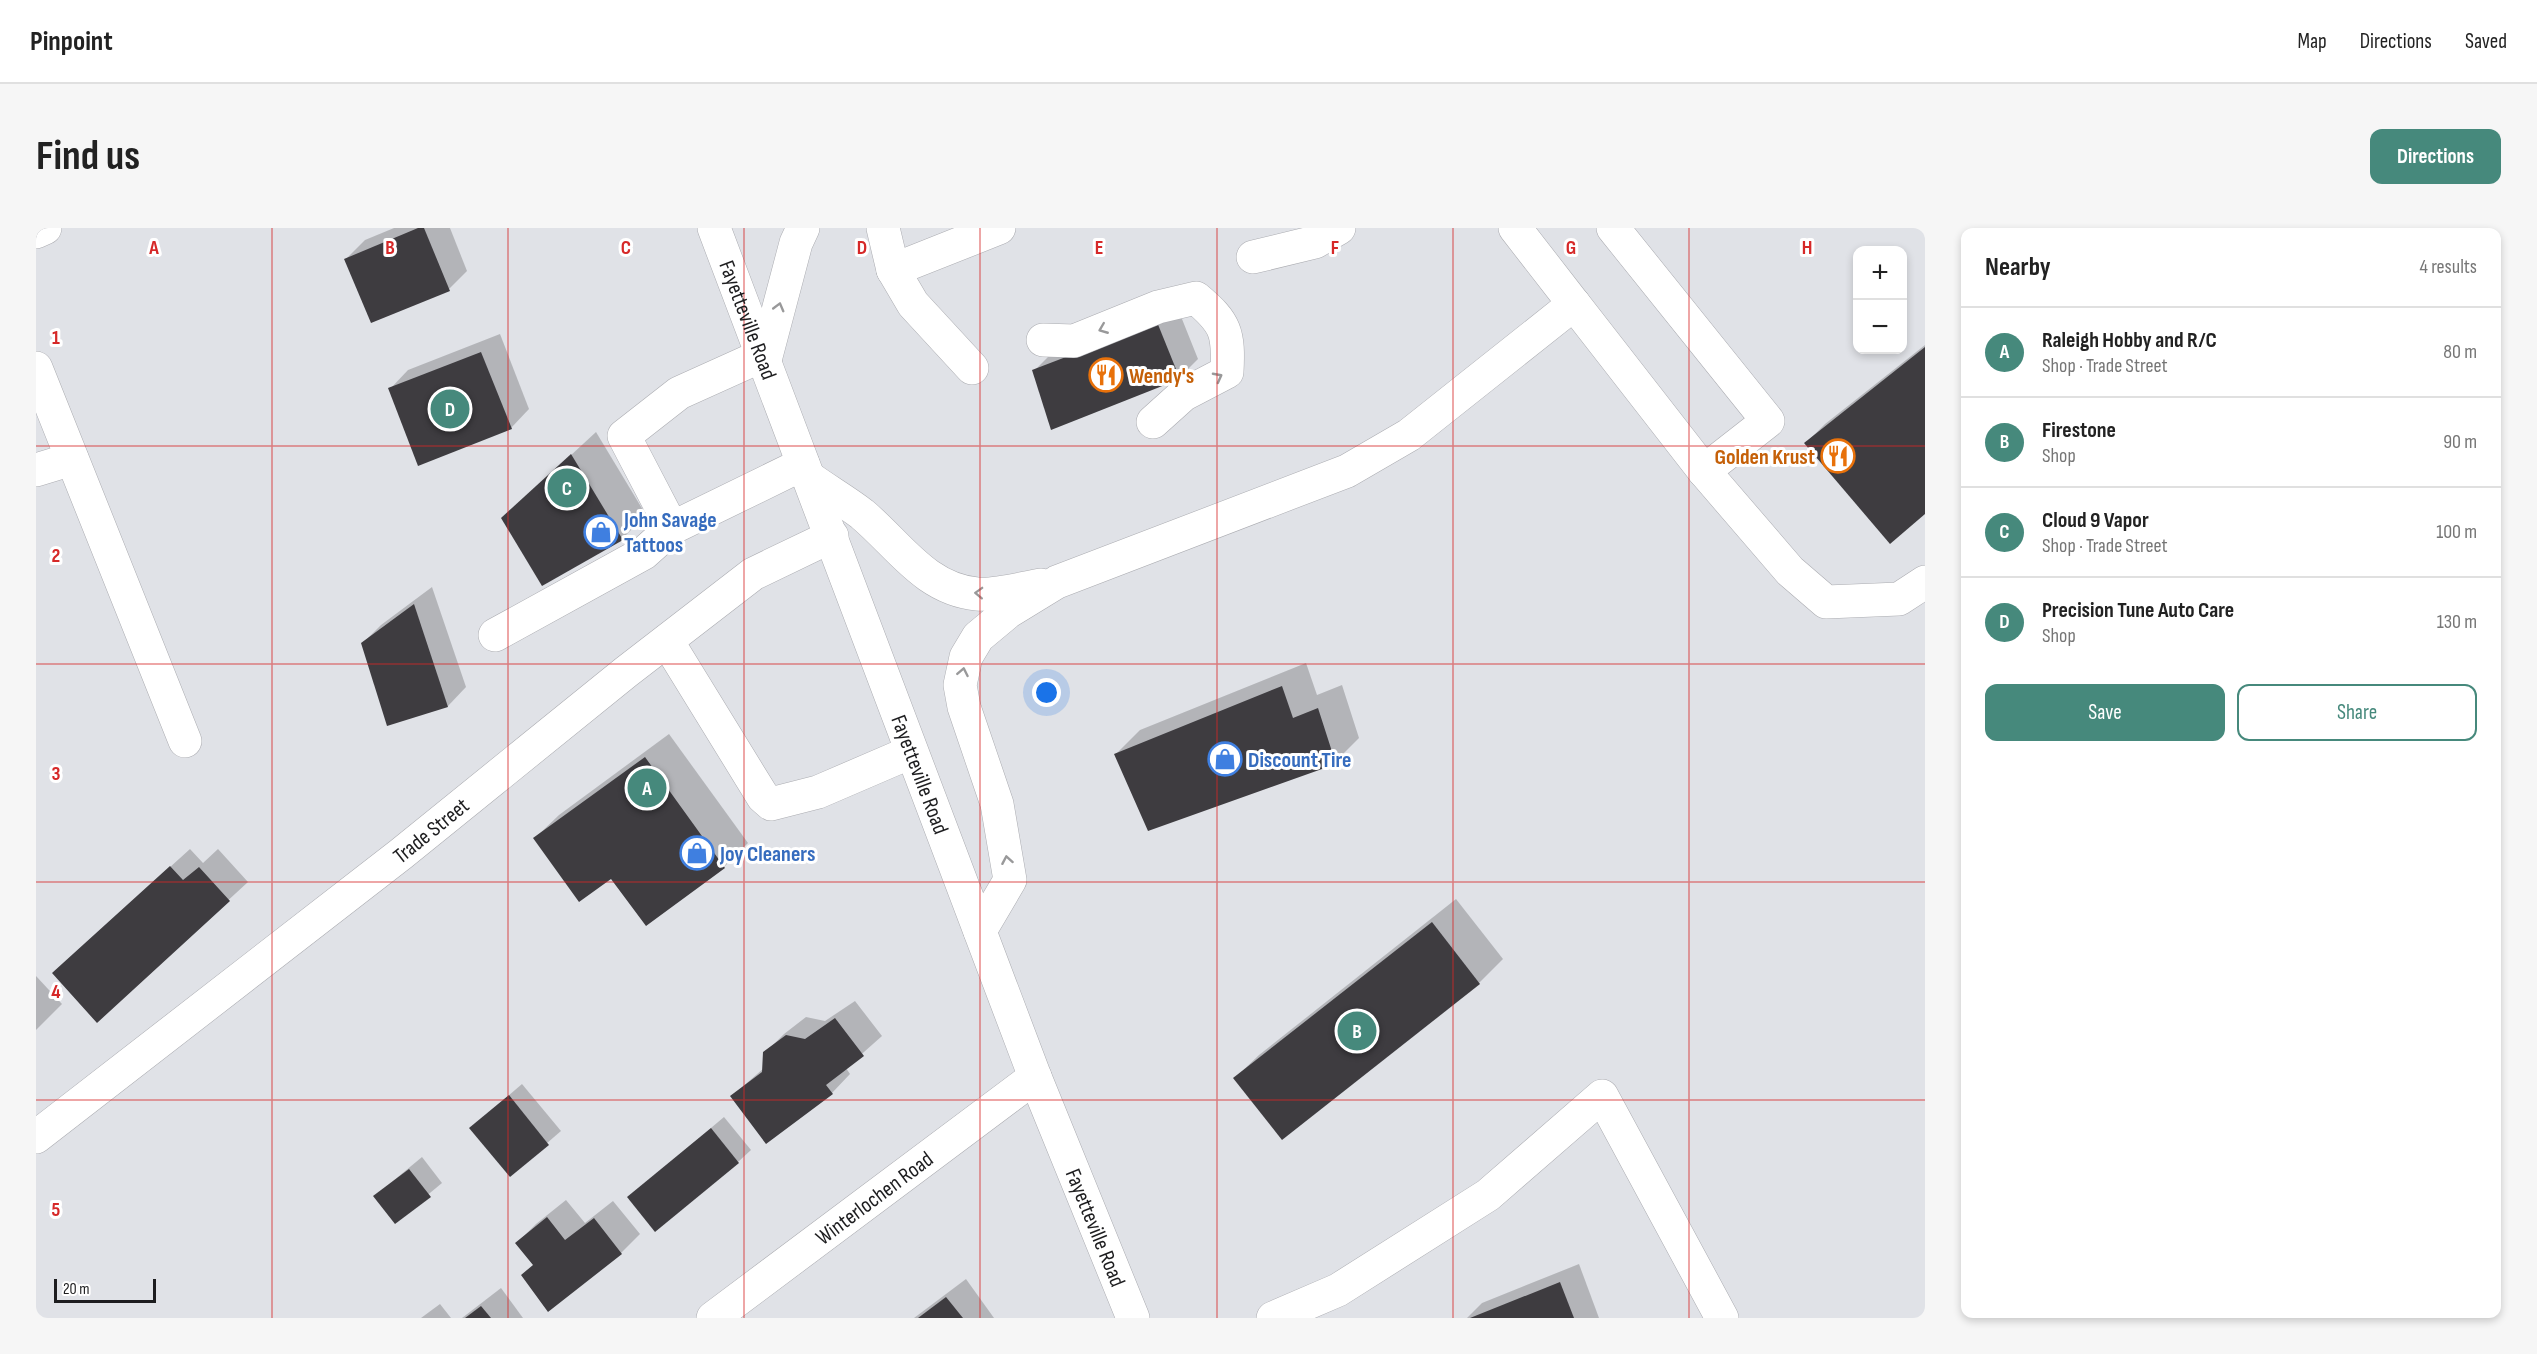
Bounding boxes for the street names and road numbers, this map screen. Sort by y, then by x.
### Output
street label: Fayetteville Road [712,257,782,384]
street label: Fayetteville Road [884,711,954,838]
street label: Trade Street [388,792,475,870]
street label: Winterlochen Road [811,1146,939,1251]
street label: Fayetteville Road [1059,1165,1131,1291]

